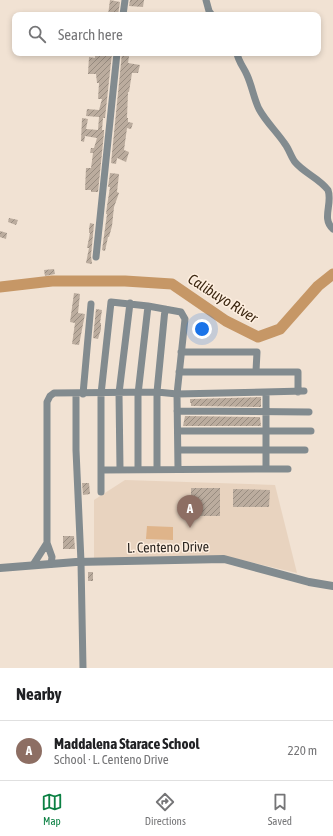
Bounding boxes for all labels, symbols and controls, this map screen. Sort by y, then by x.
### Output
search box [12,12,321,56]
icon: search [26,23,48,45]
text: Search here [58,26,123,43]
water label: Calibuyo River [185,270,261,326]
your location [192,319,212,339]
pin: A [177,495,203,528]
street label: L. Centeno Drive [127,538,209,556]
text: Nearby [16,684,62,704]
text: Maddalena Starace School [54,735,199,752]
text: A [26,743,32,758]
text: 220 m [288,743,317,758]
text: School · L. Centeno Drive [54,752,169,767]
tab: Map [41,791,63,827]
tab: Directions [145,791,186,827]
tab: Saved [268,791,292,827]

